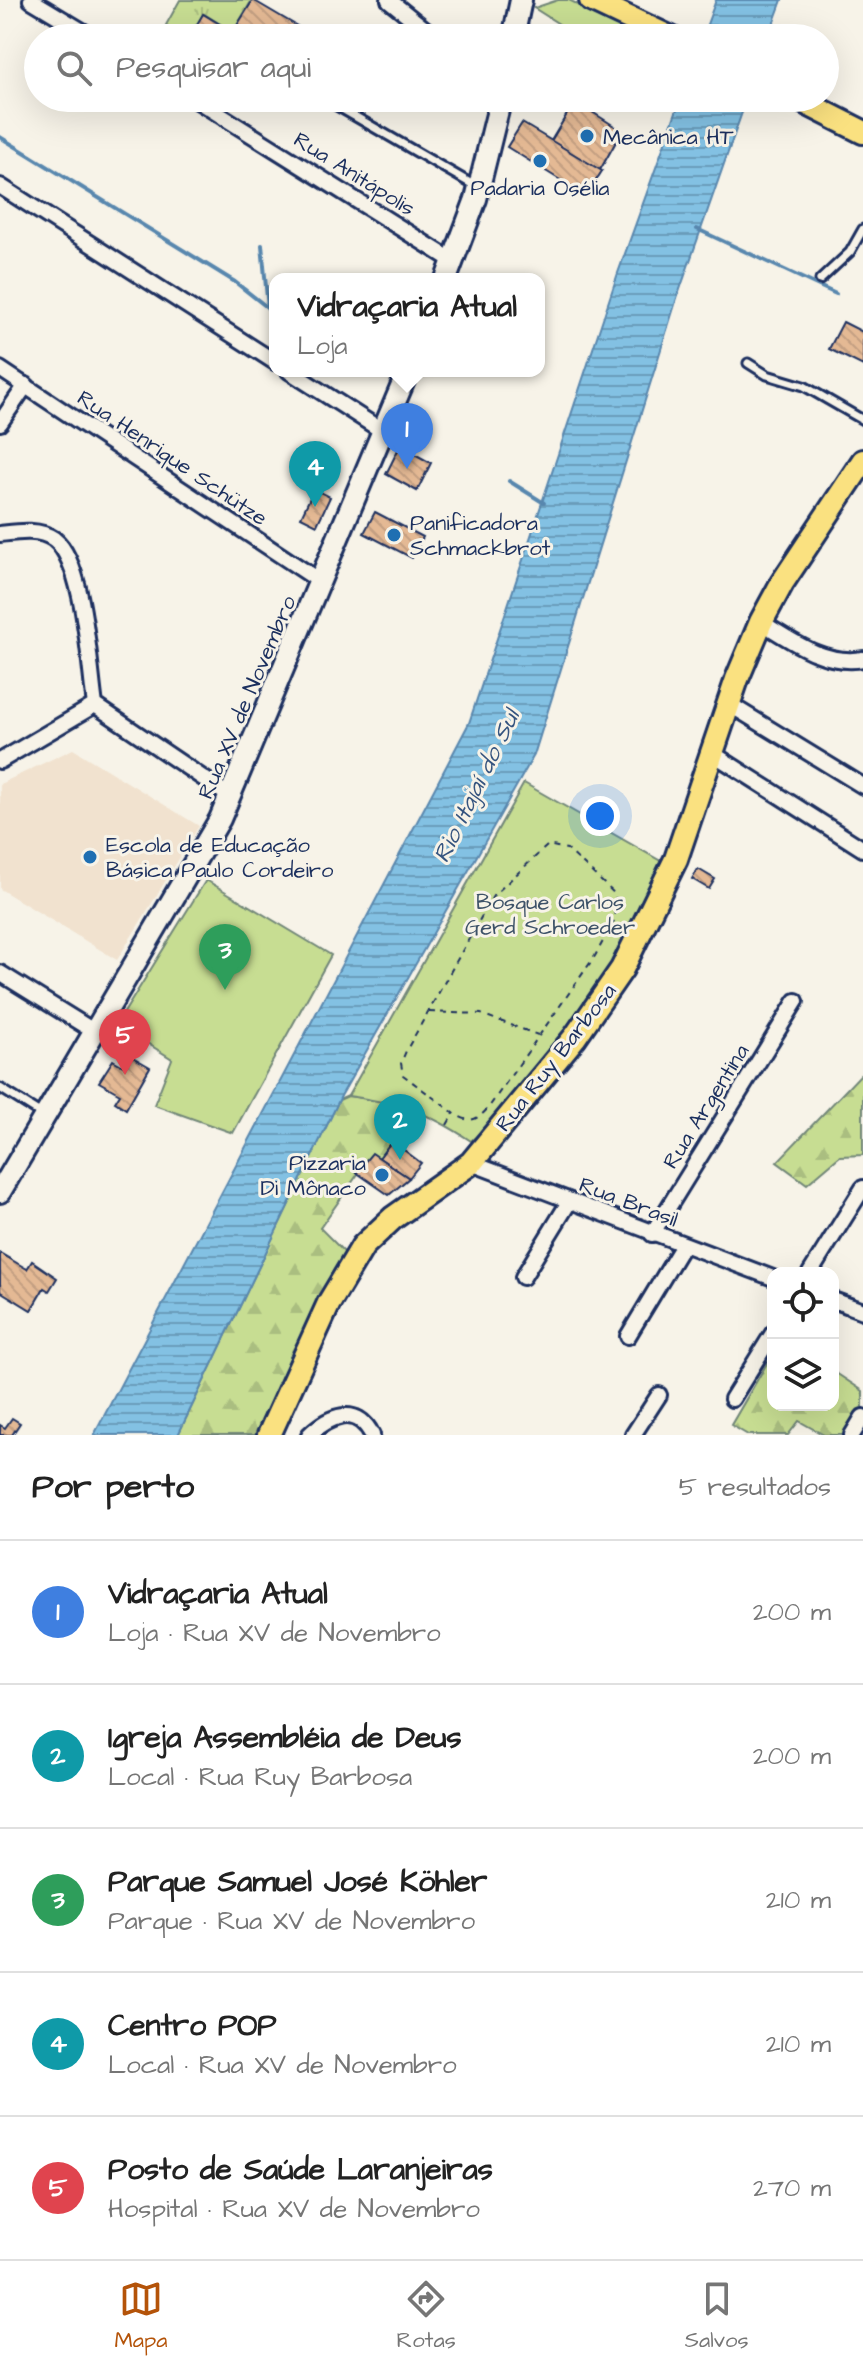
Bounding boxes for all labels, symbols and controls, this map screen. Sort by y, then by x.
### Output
search box [24,24,839,112]
icon: search [52,46,96,90]
text: Pesquisar aqui [116,47,311,89]
place label: Mecânica HT [603,122,734,153]
street label: Rua Anitápolis [288,125,421,224]
marker: Mecânica HT [578,127,596,145]
marker: Padaria Osélia [531,152,549,170]
place label: Padaria Osélia [471,173,609,204]
popup [269,273,545,377]
text: Vidraçaria Atual [297,286,517,328]
text: Loja [297,328,348,364]
street label: Rua Henrique Schütze [71,383,274,534]
pin: 1 [381,403,433,469]
pin: 4 [289,441,341,507]
place label: Panificadora Schmackbrot [410,508,551,564]
marker: Panificadora Schmackbrot [385,526,403,544]
street label: Rua XV de Novembro [191,591,305,804]
water label: Rio Itajaí do Sul [425,702,530,868]
your location [580,796,620,836]
place label: Escola de Educação Básica Paulo Cordeiro [106,830,334,886]
marker: Escola de Educação Básica Paulo Cordeiro [81,848,99,866]
park label: Bosque Carlos Gerd Schroeder [465,887,635,943]
pin: 3 [199,924,251,990]
street label: Rua Ruy Barbosa [488,977,625,1139]
pin: 5 [99,1009,151,1075]
street label: Rua Argentina [656,1038,758,1176]
pin: 2 [374,1094,426,1160]
place label: Pizzaria Di Mônaco [261,1148,367,1204]
marker: Pizzaria Di Mônaco [373,1166,391,1184]
street label: Rua Brasil [575,1169,682,1235]
map controls [767,1267,839,1411]
button: locate [767,1267,839,1339]
button: layers [767,1339,839,1411]
text: Por perto [32,1463,194,1511]
text: 5 resultados [679,1469,831,1505]
text: Vidraçaria Atual [108,1573,328,1615]
text: 1 [56,1594,60,1630]
text: 200 m [753,1594,831,1630]
text: Loja · Rua XV de Novembro [108,1615,441,1651]
text: Igreja Assembléia de Deus [108,1717,462,1759]
text: 2 [51,1738,65,1774]
text: 200 m [753,1738,831,1774]
text: Local · Rua Ruy Barbosa [108,1759,412,1795]
text: Parque Samuel José Köhler [108,1861,487,1903]
text: 3 [51,1882,65,1918]
text: 210 m [766,1882,831,1918]
text: Parque · Rua XV de Novembro [108,1903,475,1939]
text: Centro POP [108,2005,276,2047]
text: 4 [49,2026,67,2062]
text: 210 m [766,2026,831,2062]
text: Local · Rua XV de Novembro [108,2047,457,2083]
text: Posto de Saúde Laranjeiras [108,2149,493,2191]
text: 5 [49,2170,67,2206]
text: 270 m [753,2170,831,2206]
text: Hospital · Rua XV de Novembro [108,2191,480,2227]
tab: Mapa [115,2277,167,2356]
tab: Rotas [397,2277,456,2356]
tab: Salvos [685,2277,748,2356]

